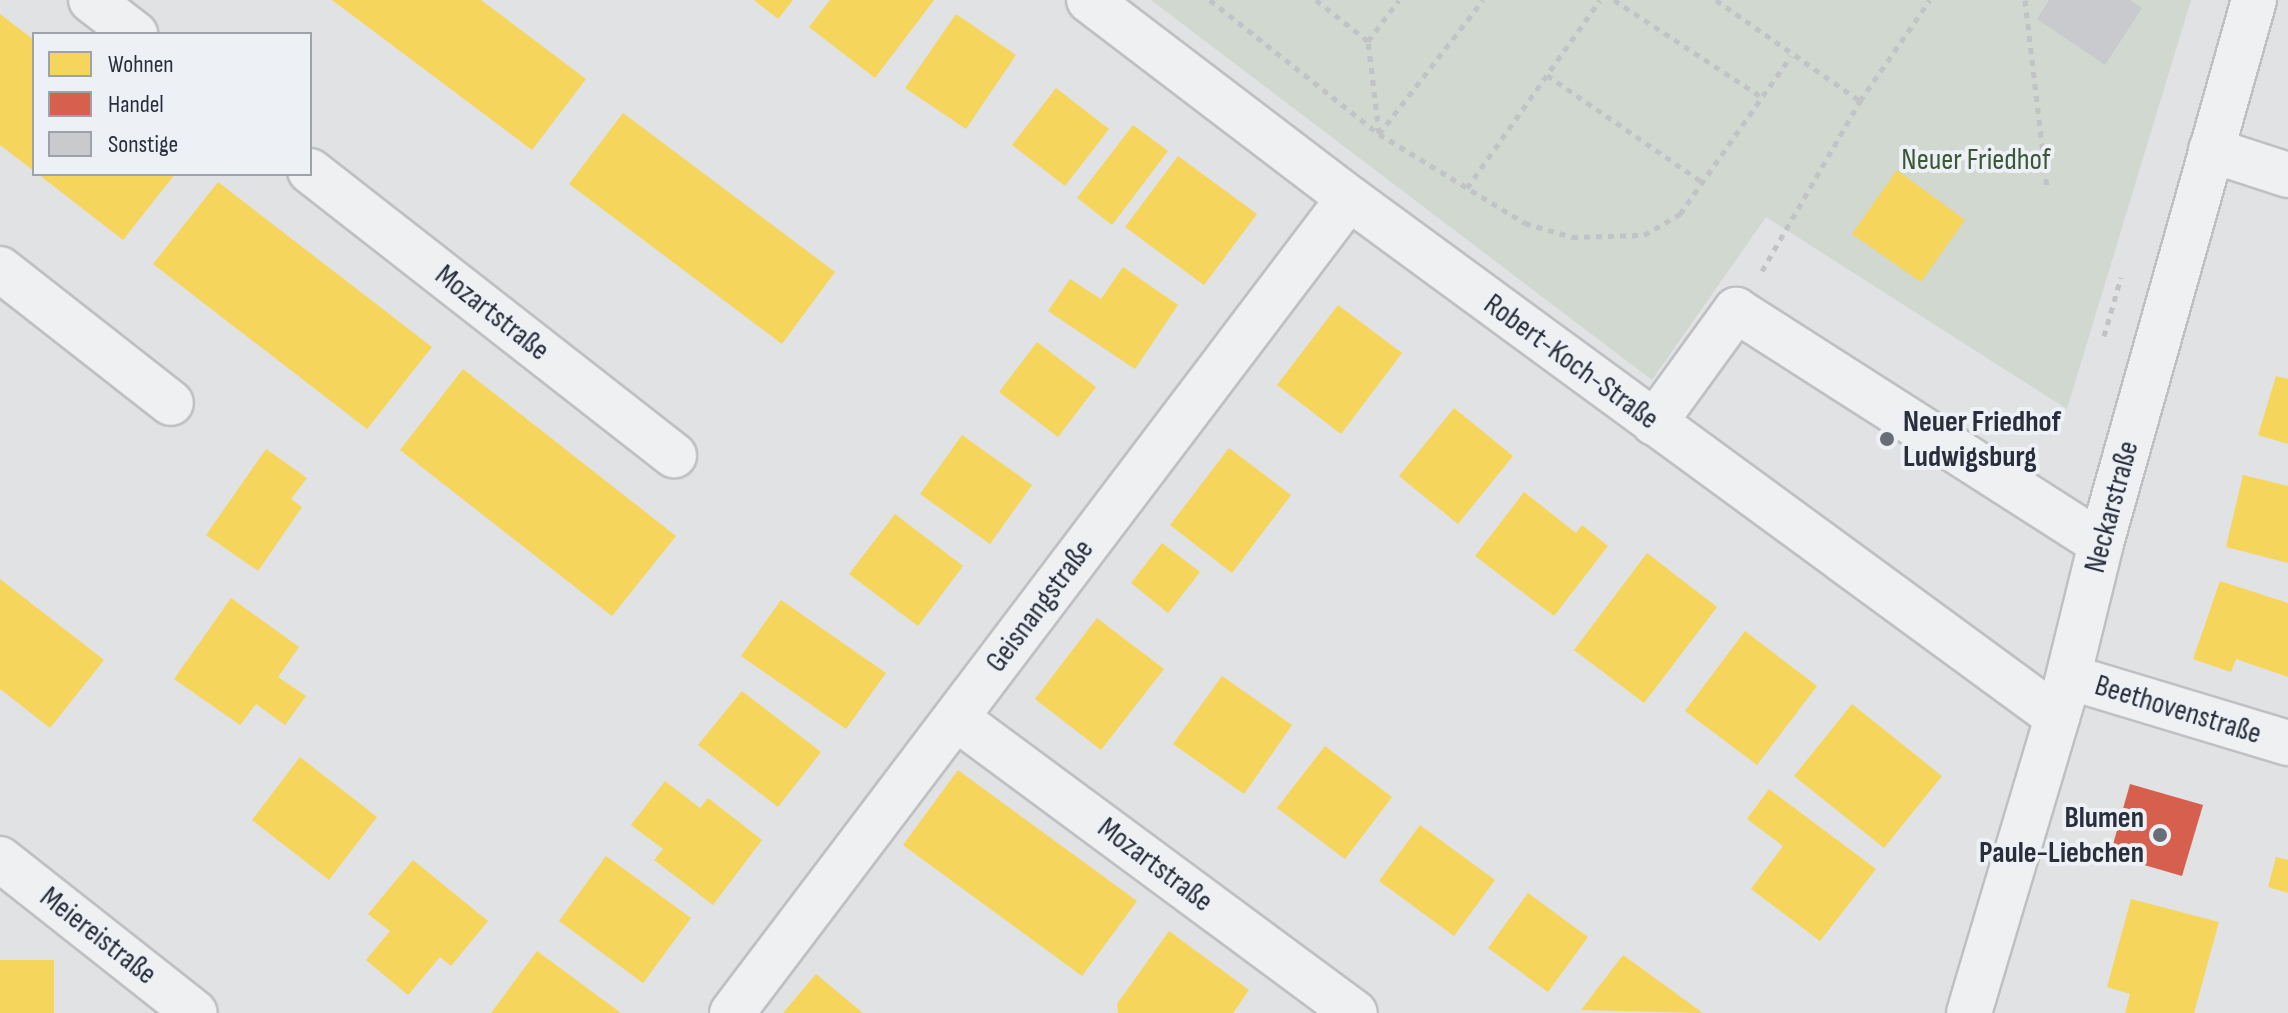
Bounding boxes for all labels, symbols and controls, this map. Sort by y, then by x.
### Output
legend [32,32,312,176]
text: Wohnen [108,50,174,79]
text: Handel [108,90,164,119]
text: Sonstige [108,130,178,159]
park label: Neuer Friedhof [1901,142,2051,178]
street label: Mozartstraße [428,257,556,369]
street label: Robert-Koch-Straße [1477,287,1665,437]
place label: Neuer Friedhof Ludwigsburg [1903,404,2061,474]
marker: Neuer Friedhof Ludwigsburg [1878,430,1896,448]
street label: Neckarstraße [2077,437,2147,577]
street label: Geisnangstraße [978,533,1102,679]
street label: Beethovenstraße [2090,668,2266,752]
place label: Blumen Paule-Liebchen [1979,800,2144,870]
street label: Mozartstraße [1090,810,1220,920]
marker: Blumen Paule-Liebchen [2151,826,2169,844]
street label: Meiereistraße [33,879,163,993]

